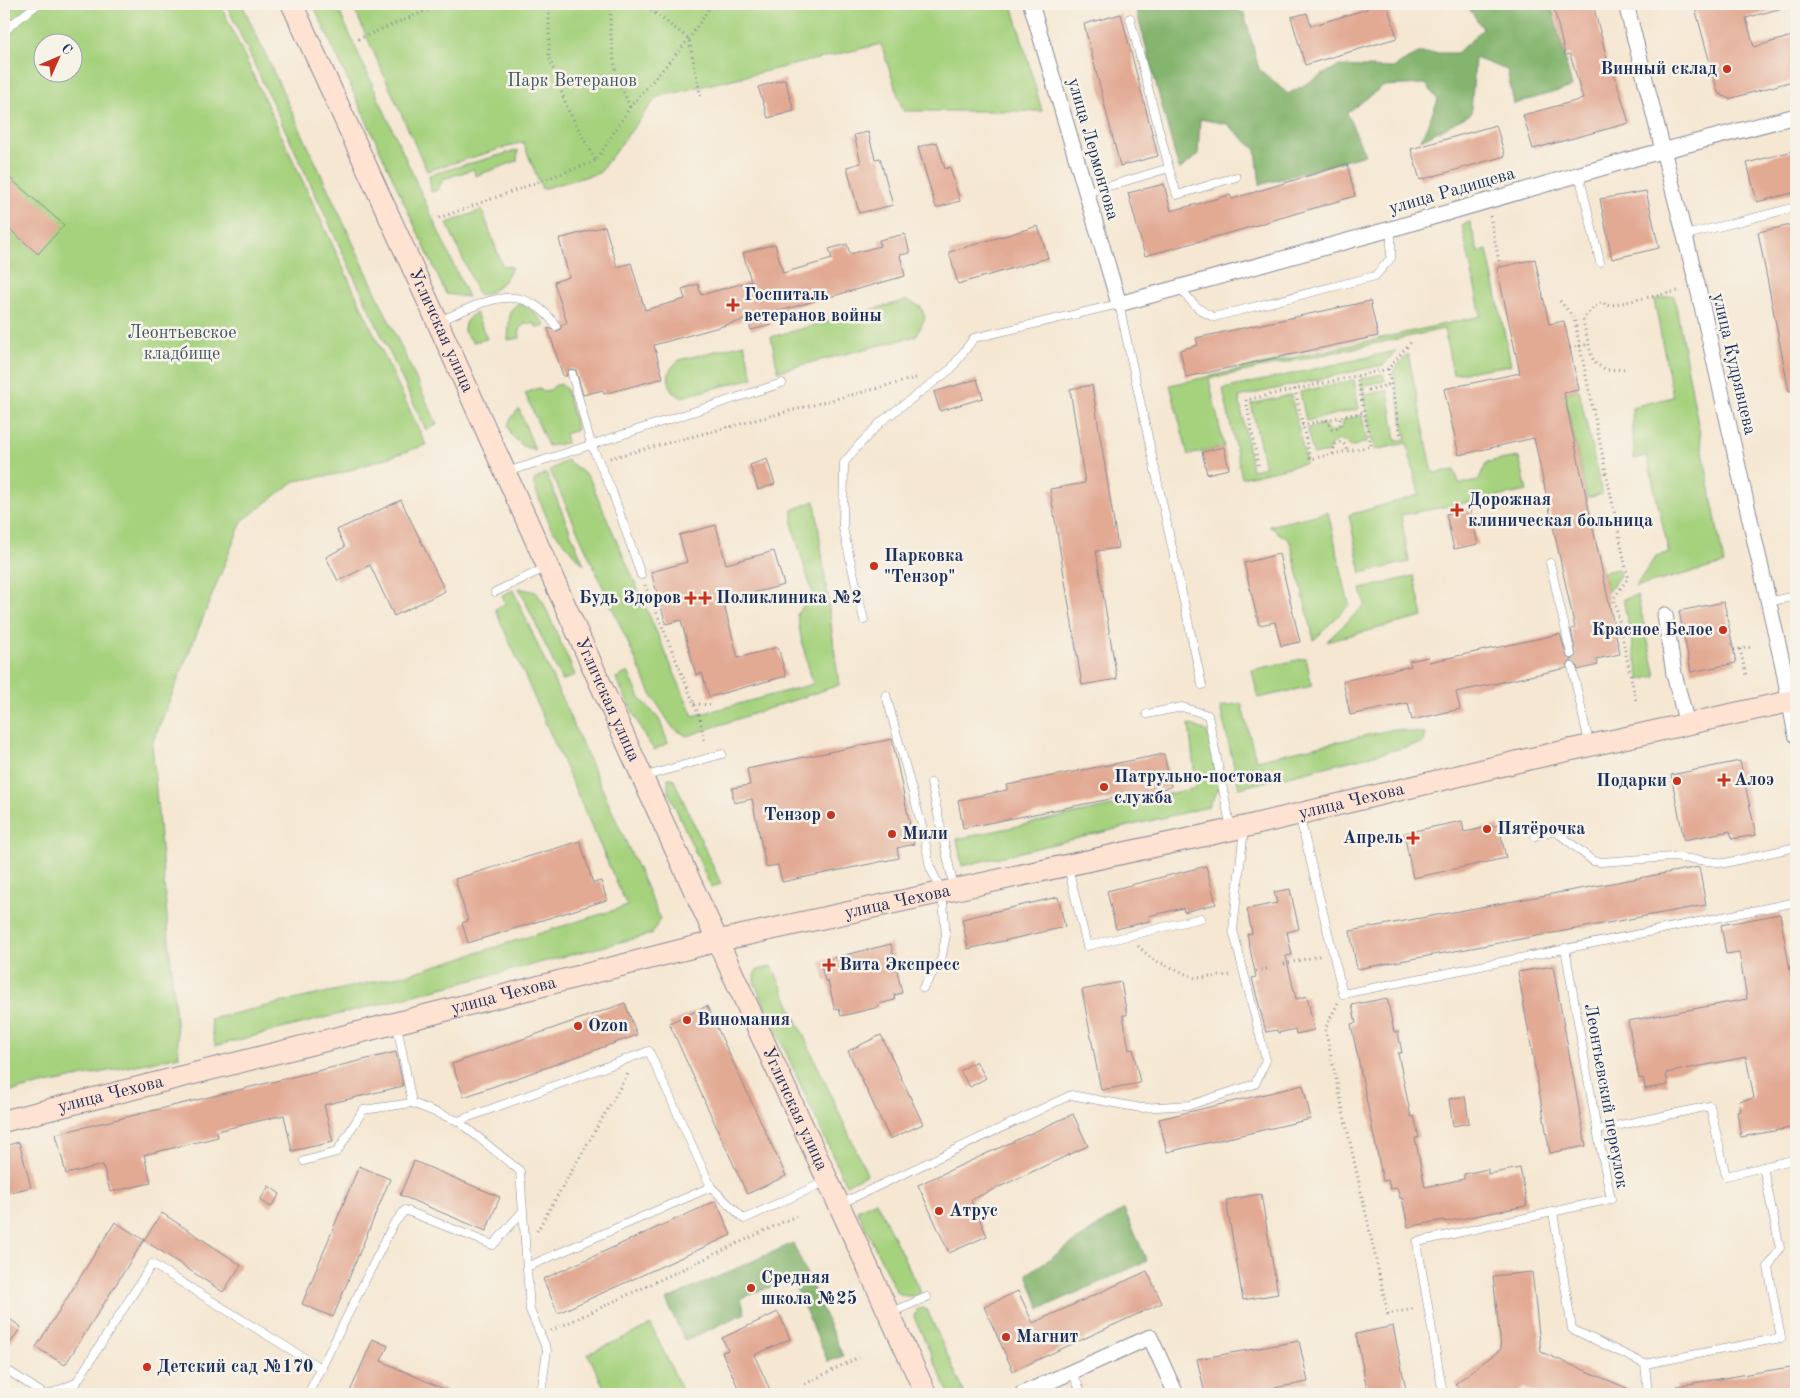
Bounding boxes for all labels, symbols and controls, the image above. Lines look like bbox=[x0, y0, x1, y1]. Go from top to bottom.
north arrow bbox=[32, 32, 82, 82]
text: С bbox=[58, 41, 75, 58]
place label: Винный склад bbox=[1600, 60, 1717, 78]
marker: Винный склад bbox=[1721, 63, 1733, 75]
park label: Парк Ветеранов bbox=[507, 72, 637, 90]
street label: улица Лермонтова bbox=[1064, 76, 1122, 222]
street label: улица Радищева bbox=[1387, 164, 1517, 218]
street label: Угличская улица bbox=[405, 266, 477, 395]
place label: Госпиталь ветеранов войны bbox=[744, 286, 882, 325]
street label: улица Кудрявцева bbox=[1709, 291, 1759, 437]
marker: Госпиталь ветеранов войны bbox=[726, 298, 740, 312]
park label: Леонтьевское кладбище bbox=[128, 324, 236, 363]
place label: Дорожная клиническая больница bbox=[1468, 491, 1653, 530]
marker: Дорожная клиническая больница bbox=[1450, 503, 1464, 517]
place label: Парковка "Тензор" bbox=[884, 547, 964, 586]
marker: Парковка "Тензор" bbox=[868, 560, 880, 572]
place label: Будь Здоров bbox=[579, 589, 681, 607]
place label: Поликлиника №2 bbox=[716, 589, 862, 607]
marker: Поликлиника №2 bbox=[698, 591, 712, 605]
marker: Будь Здоров bbox=[685, 592, 697, 604]
place label: Красное Белое bbox=[1591, 621, 1713, 639]
marker: Красное Белое bbox=[1717, 624, 1729, 636]
street label: Угличская улица bbox=[572, 635, 643, 765]
place label: Патрульно-постовая служба bbox=[1114, 768, 1282, 807]
place label: Алоэ bbox=[1734, 771, 1774, 789]
place label: Подарки bbox=[1596, 772, 1667, 790]
marker: Алоэ bbox=[1718, 774, 1730, 786]
marker: Подарки bbox=[1671, 775, 1683, 787]
street label: улица Чехова bbox=[1297, 780, 1406, 823]
marker: Патрульно-постовая служба bbox=[1098, 781, 1110, 793]
place label: Тензор bbox=[764, 806, 821, 824]
marker: Тензор bbox=[825, 809, 837, 821]
place label: Пятёрочка bbox=[1497, 820, 1585, 838]
marker: Пятёрочка bbox=[1481, 823, 1493, 835]
place label: Мили bbox=[902, 825, 948, 843]
marker: Мили bbox=[886, 828, 898, 840]
place label: Апрель bbox=[1343, 829, 1403, 847]
marker: Апрель bbox=[1407, 832, 1419, 844]
street label: улица Чехова bbox=[843, 882, 952, 922]
place label: Вита Экспресс bbox=[839, 956, 960, 974]
marker: Вита Экспресс bbox=[823, 959, 835, 971]
street label: улица Чехова bbox=[449, 973, 558, 1018]
street label: Леонтьевский переулок bbox=[1581, 1002, 1631, 1190]
place label: Виномания bbox=[697, 1011, 790, 1029]
marker: Виномания bbox=[681, 1014, 693, 1026]
place label: Ozon bbox=[588, 1017, 628, 1035]
marker: Ozon bbox=[572, 1020, 584, 1032]
street label: Угличская улица bbox=[759, 1044, 831, 1174]
street label: улица Чехова bbox=[56, 1072, 165, 1116]
place label: Атрус bbox=[949, 1202, 998, 1220]
marker: Атрус bbox=[933, 1205, 945, 1217]
place label: Средняя школа №25 bbox=[761, 1269, 857, 1308]
marker: Средняя школа №25 bbox=[745, 1282, 757, 1294]
place label: Магнит bbox=[1016, 1328, 1079, 1346]
marker: Магнит bbox=[1000, 1331, 1012, 1343]
place label: Детский сад №170 bbox=[157, 1358, 314, 1376]
marker: Детский сад №170 bbox=[141, 1361, 153, 1373]

